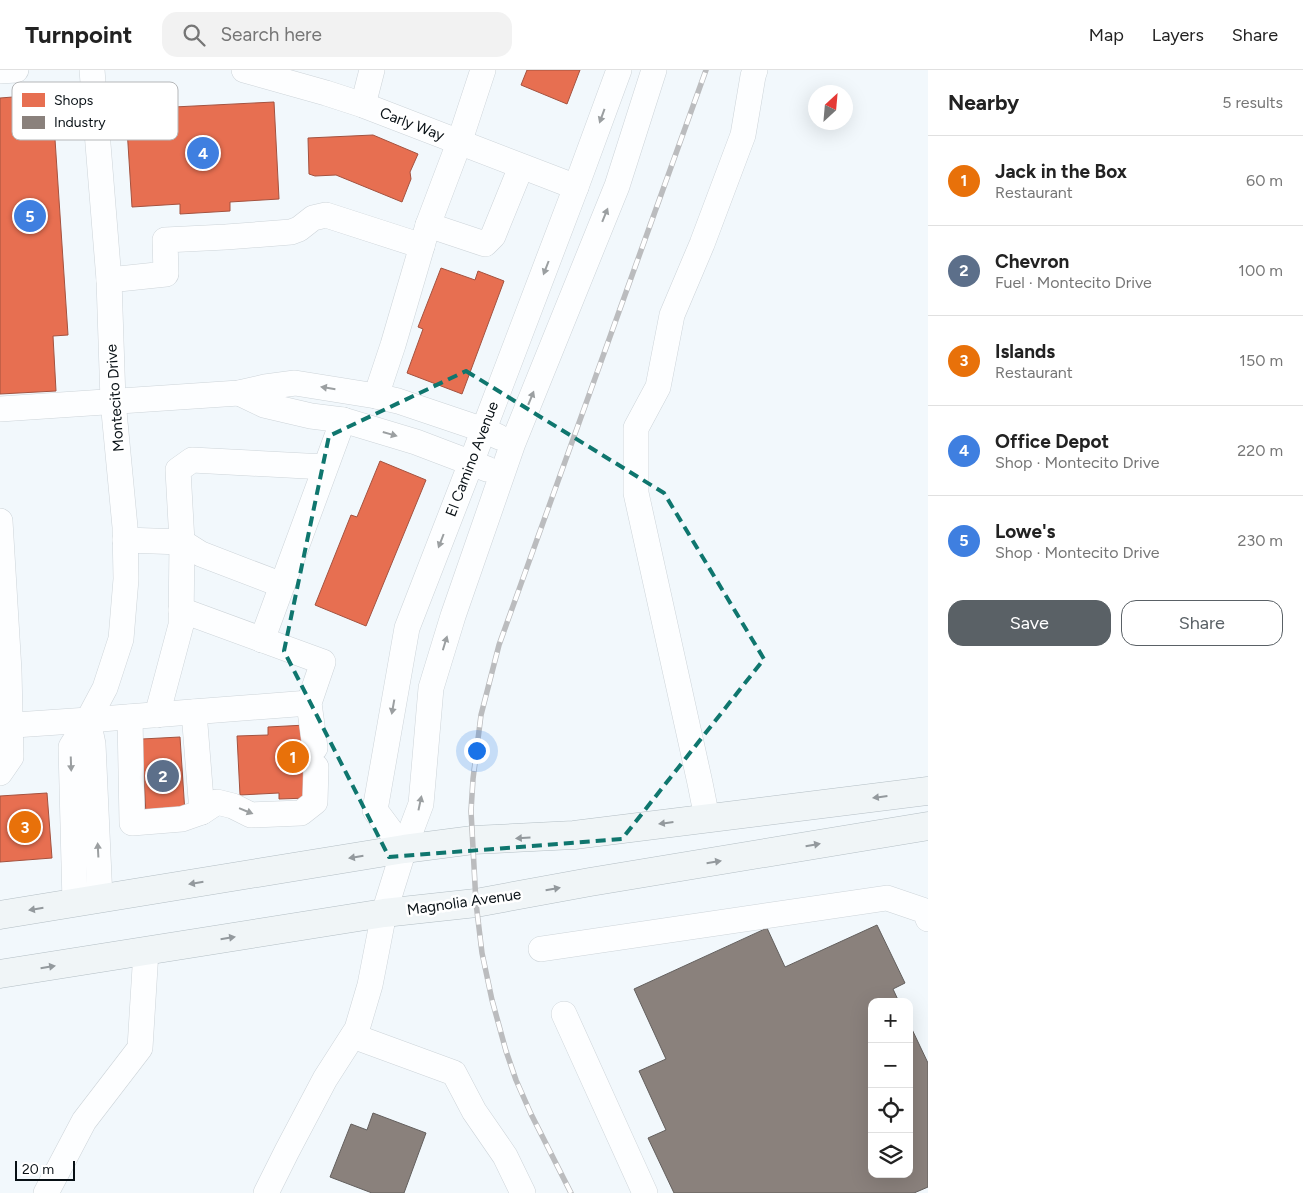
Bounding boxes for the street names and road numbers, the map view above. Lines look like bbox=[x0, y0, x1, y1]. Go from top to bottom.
street label: Carly Way bbox=[377, 103, 447, 145]
street label: Montecito Drive bbox=[102, 344, 128, 452]
street label: El Camino Avenue bbox=[442, 399, 502, 519]
street label: Magnolia Avenue bbox=[406, 885, 522, 919]

